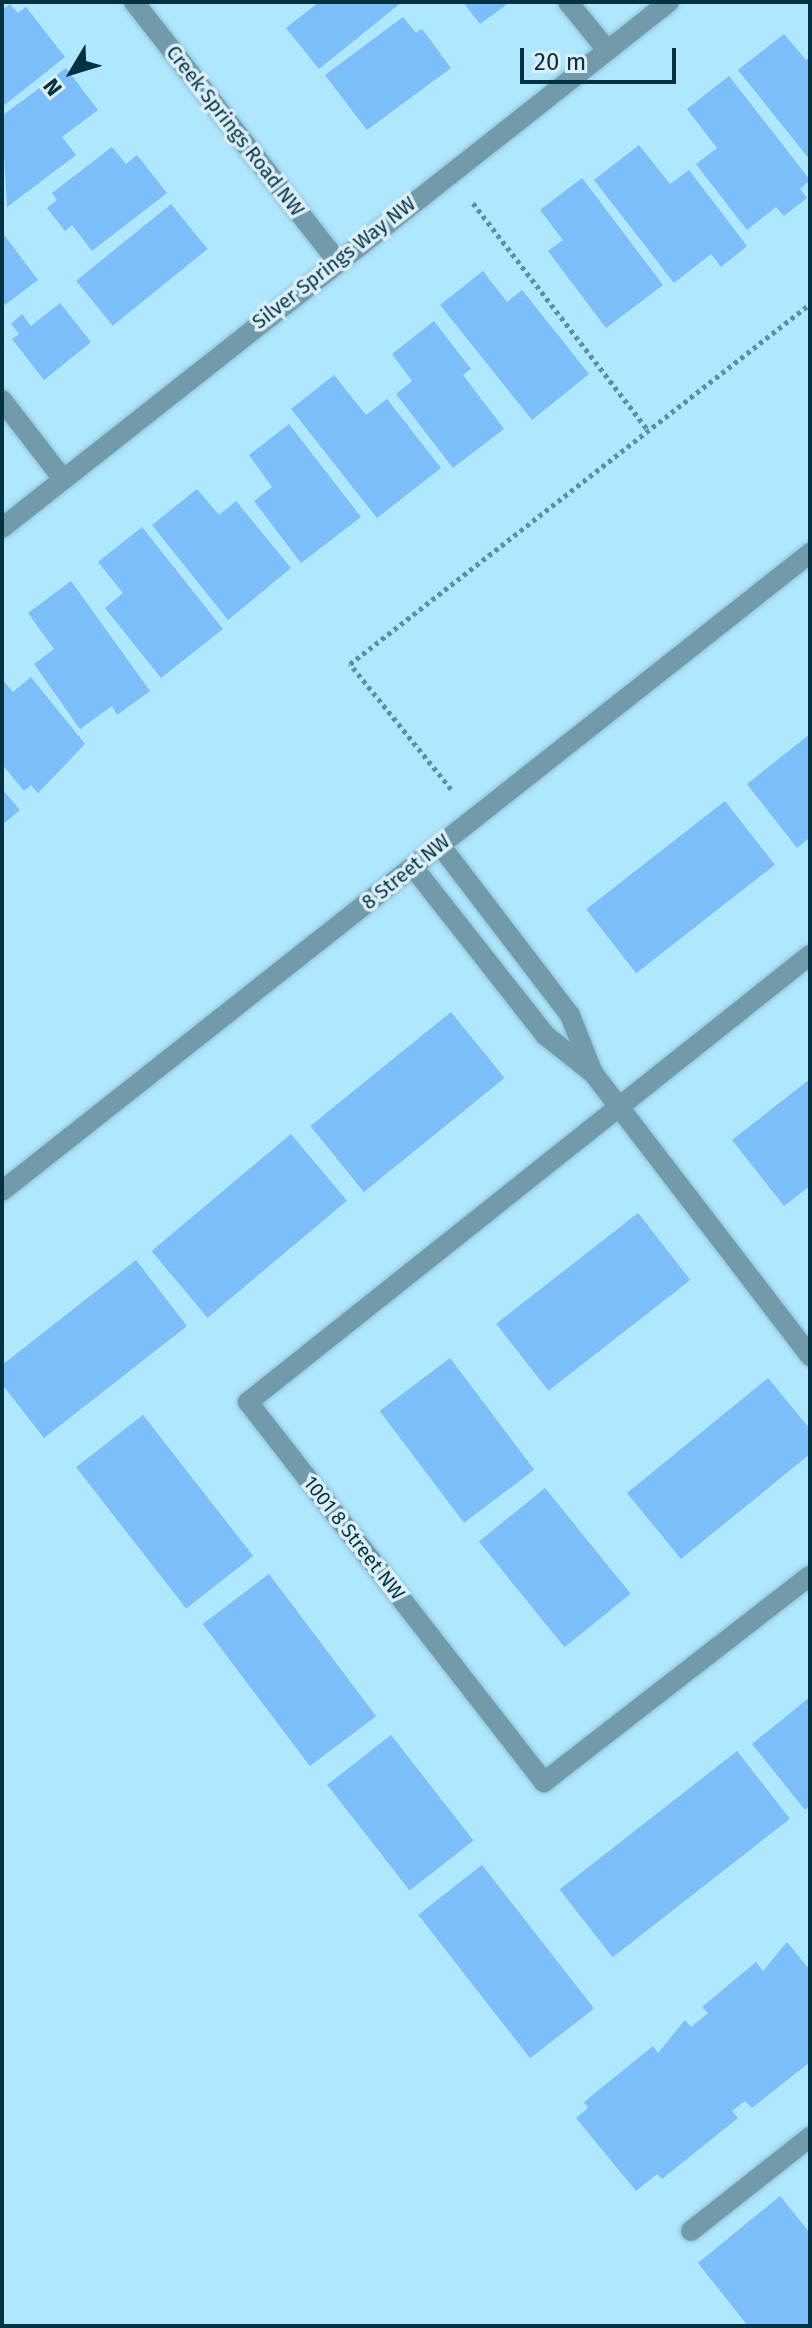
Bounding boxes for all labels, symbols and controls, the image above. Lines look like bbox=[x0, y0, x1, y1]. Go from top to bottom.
north arrow bbox=[32, 32, 112, 112]
scale bar bbox=[524, 32, 680, 82]
street label: Creek Springs Road NW bbox=[161, 41, 309, 221]
text: 20 m bbox=[534, 48, 586, 76]
text: N bbox=[38, 73, 68, 101]
street label: Silver Springs Way NW bbox=[248, 192, 420, 334]
street label: 8 Street NW bbox=[357, 829, 455, 915]
street label: 1001 8 Street NW bbox=[298, 1471, 410, 1605]

